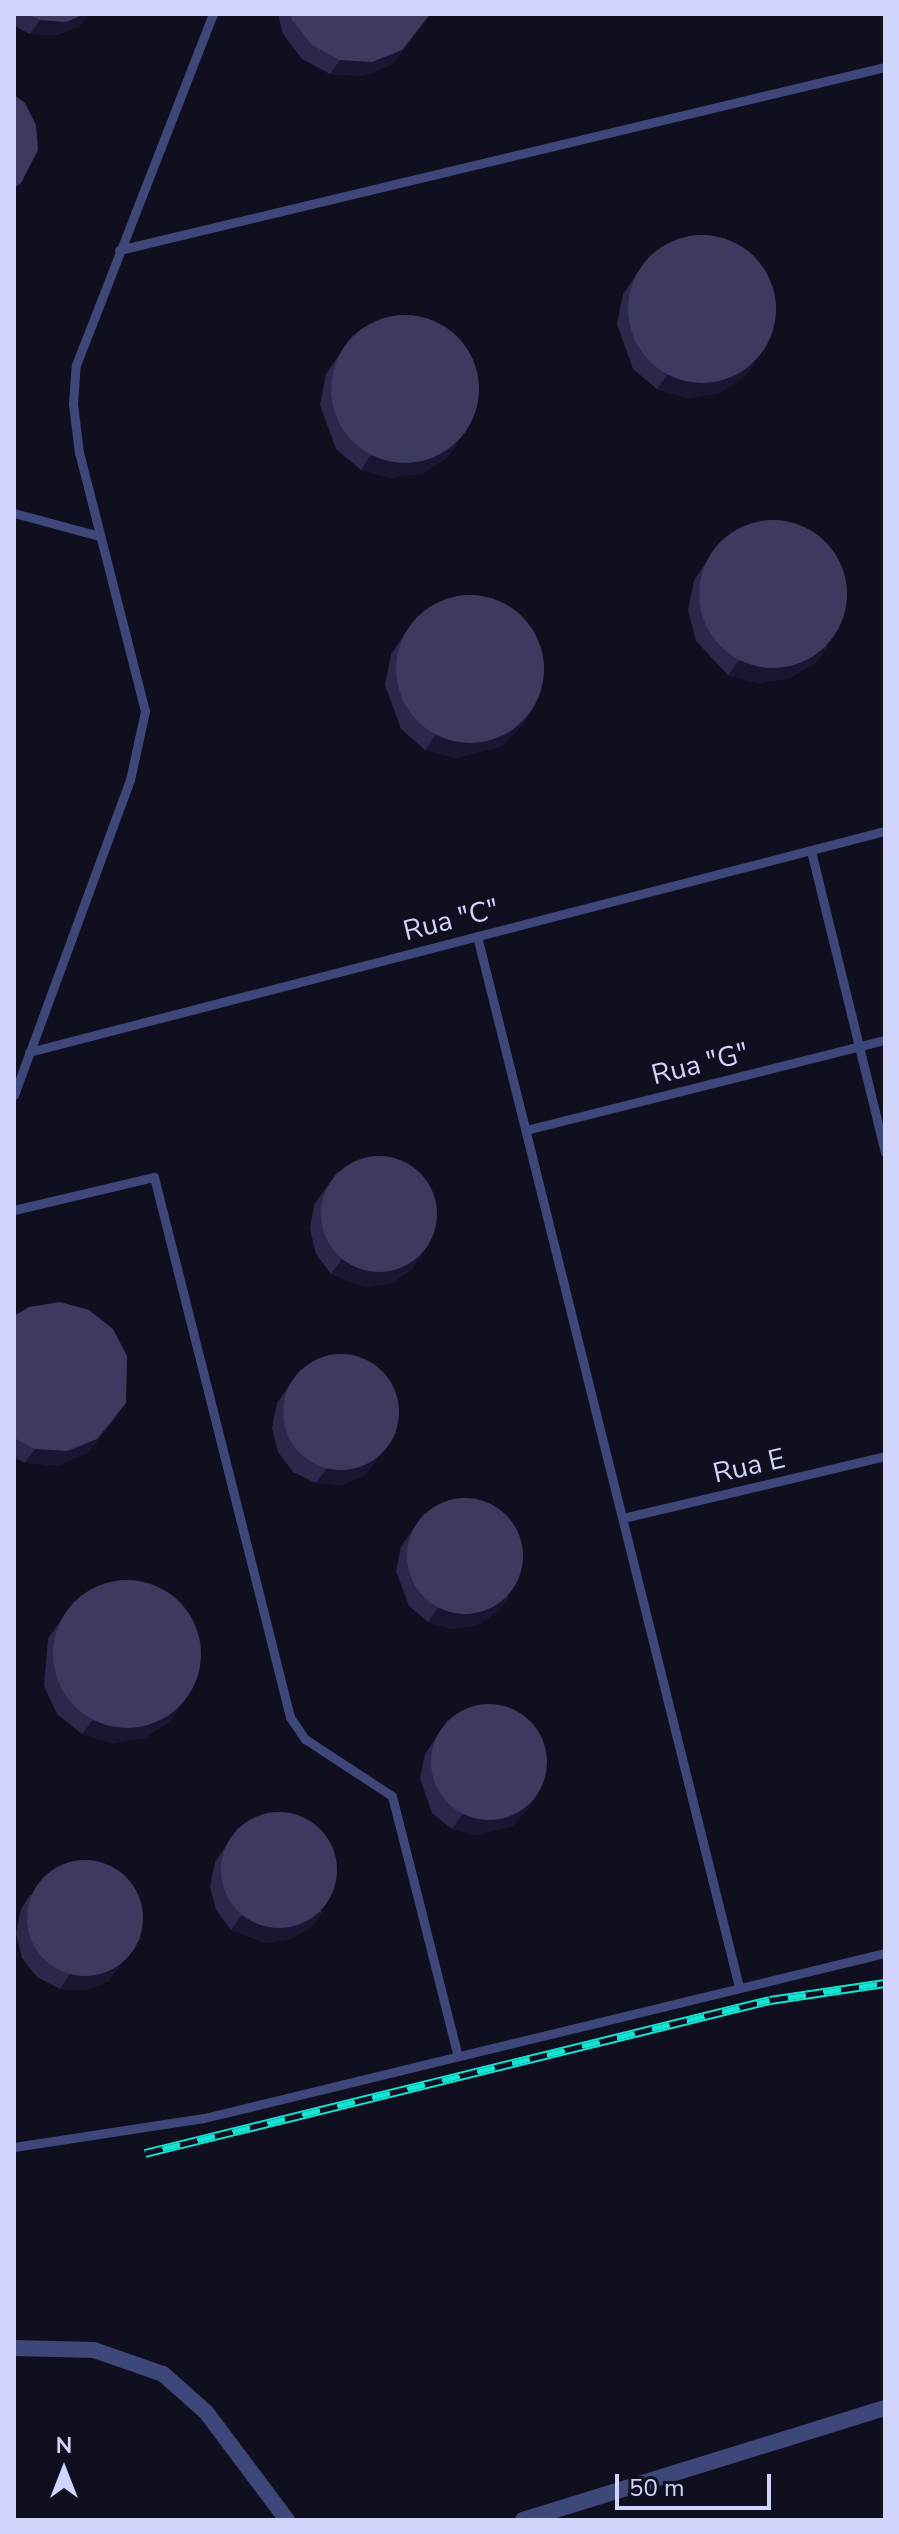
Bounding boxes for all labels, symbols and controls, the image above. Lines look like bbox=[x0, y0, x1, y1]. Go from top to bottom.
street label: Rua "C" bbox=[400, 892, 502, 948]
street label: Rua "G" bbox=[648, 1036, 752, 1092]
street label: Rua E bbox=[710, 1441, 788, 1491]
north arrow bbox=[24, 2430, 104, 2510]
text: N bbox=[56, 2431, 72, 2461]
scale bar bbox=[619, 2458, 775, 2508]
text: 50 m bbox=[629, 2472, 685, 2504]

